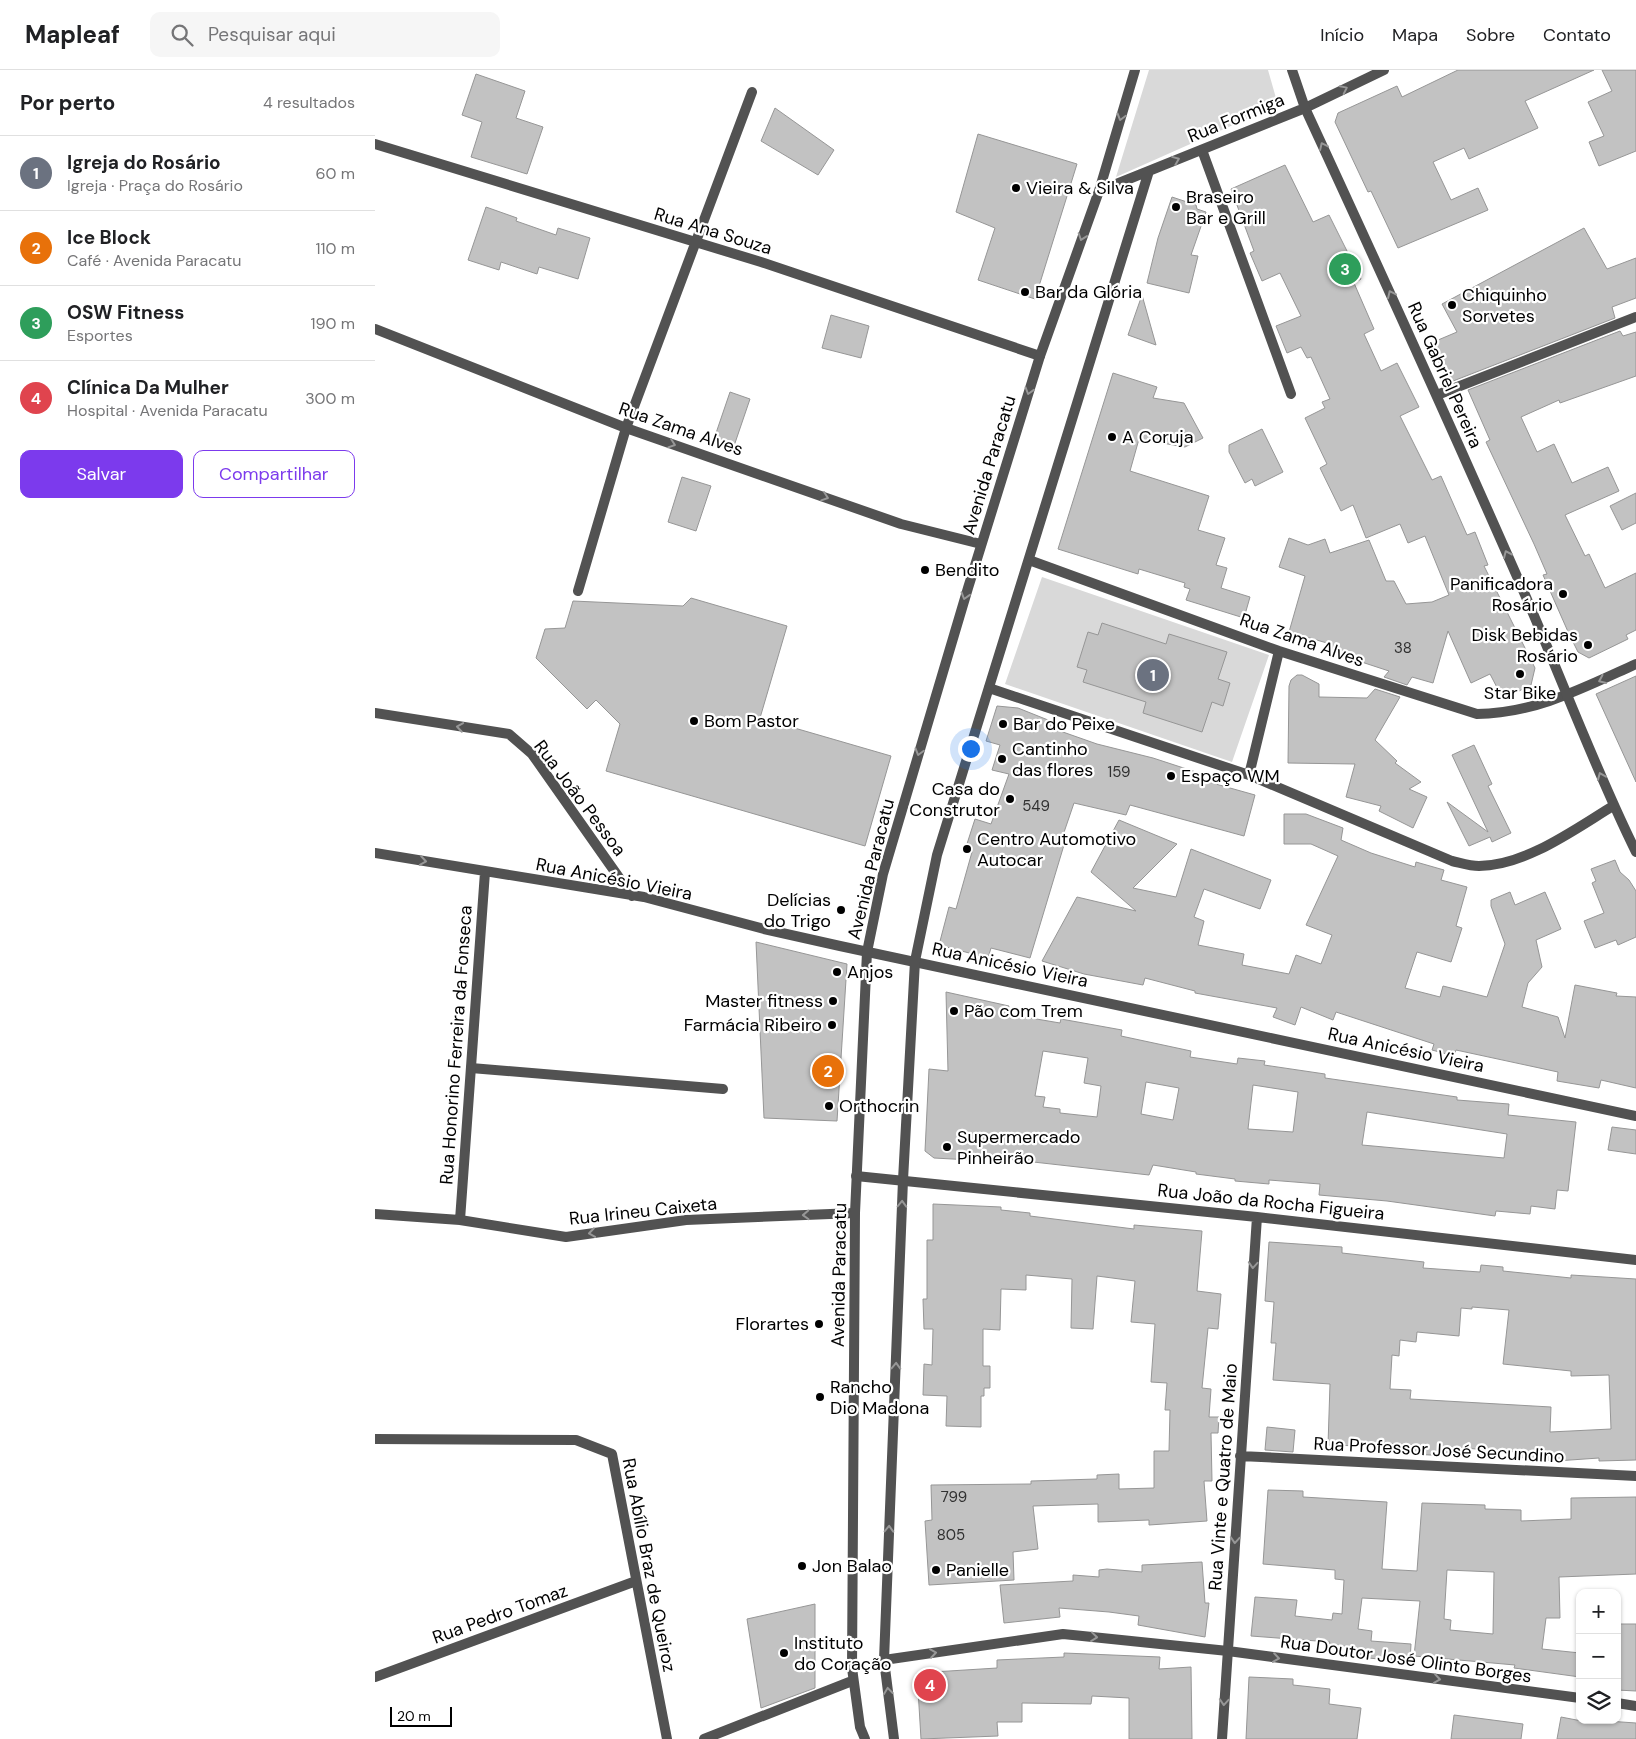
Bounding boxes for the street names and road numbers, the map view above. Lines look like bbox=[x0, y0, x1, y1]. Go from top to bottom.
street label: Rua Formiga bbox=[1184, 88, 1288, 148]
street label: Rua Ana Souza bbox=[651, 202, 775, 260]
street label: Rua Gabriel Pereira bbox=[1402, 298, 1488, 452]
street label: Avenida Paracatu bbox=[956, 392, 1022, 538]
street label: Rua Zama Alves bbox=[616, 396, 746, 462]
street label: Rua Zama Alves bbox=[1237, 607, 1367, 673]
street label: Rua João Pessoa bbox=[529, 735, 631, 861]
street label: Avenida Paracatu bbox=[842, 796, 900, 942]
street label: Rua Anicésio Vieira bbox=[534, 852, 694, 906]
street label: Rua Honorino Ferreira da Fonseca bbox=[434, 904, 478, 1186]
street label: Rua Anicésio Vieira bbox=[930, 937, 1090, 993]
street label: Rua Anicésio Vieira bbox=[1326, 1022, 1486, 1078]
street label: Rua João da Rocha Figueira bbox=[1156, 1178, 1386, 1226]
street label: Rua Irineu Caixeta bbox=[568, 1191, 718, 1231]
street label: Avenida Paracatu bbox=[826, 1203, 852, 1347]
street label: Rua Vinte e Quatro de Maio bbox=[1203, 1362, 1243, 1592]
street label: Rua Professor José Secundino bbox=[1313, 1431, 1565, 1469]
street label: Rua Abílio Braz de Queiroz bbox=[616, 1456, 682, 1674]
street label: Rua Pedro Tomaz bbox=[429, 1578, 571, 1650]
street label: Rua Doutor José Olinto Borges bbox=[1279, 1629, 1533, 1689]

